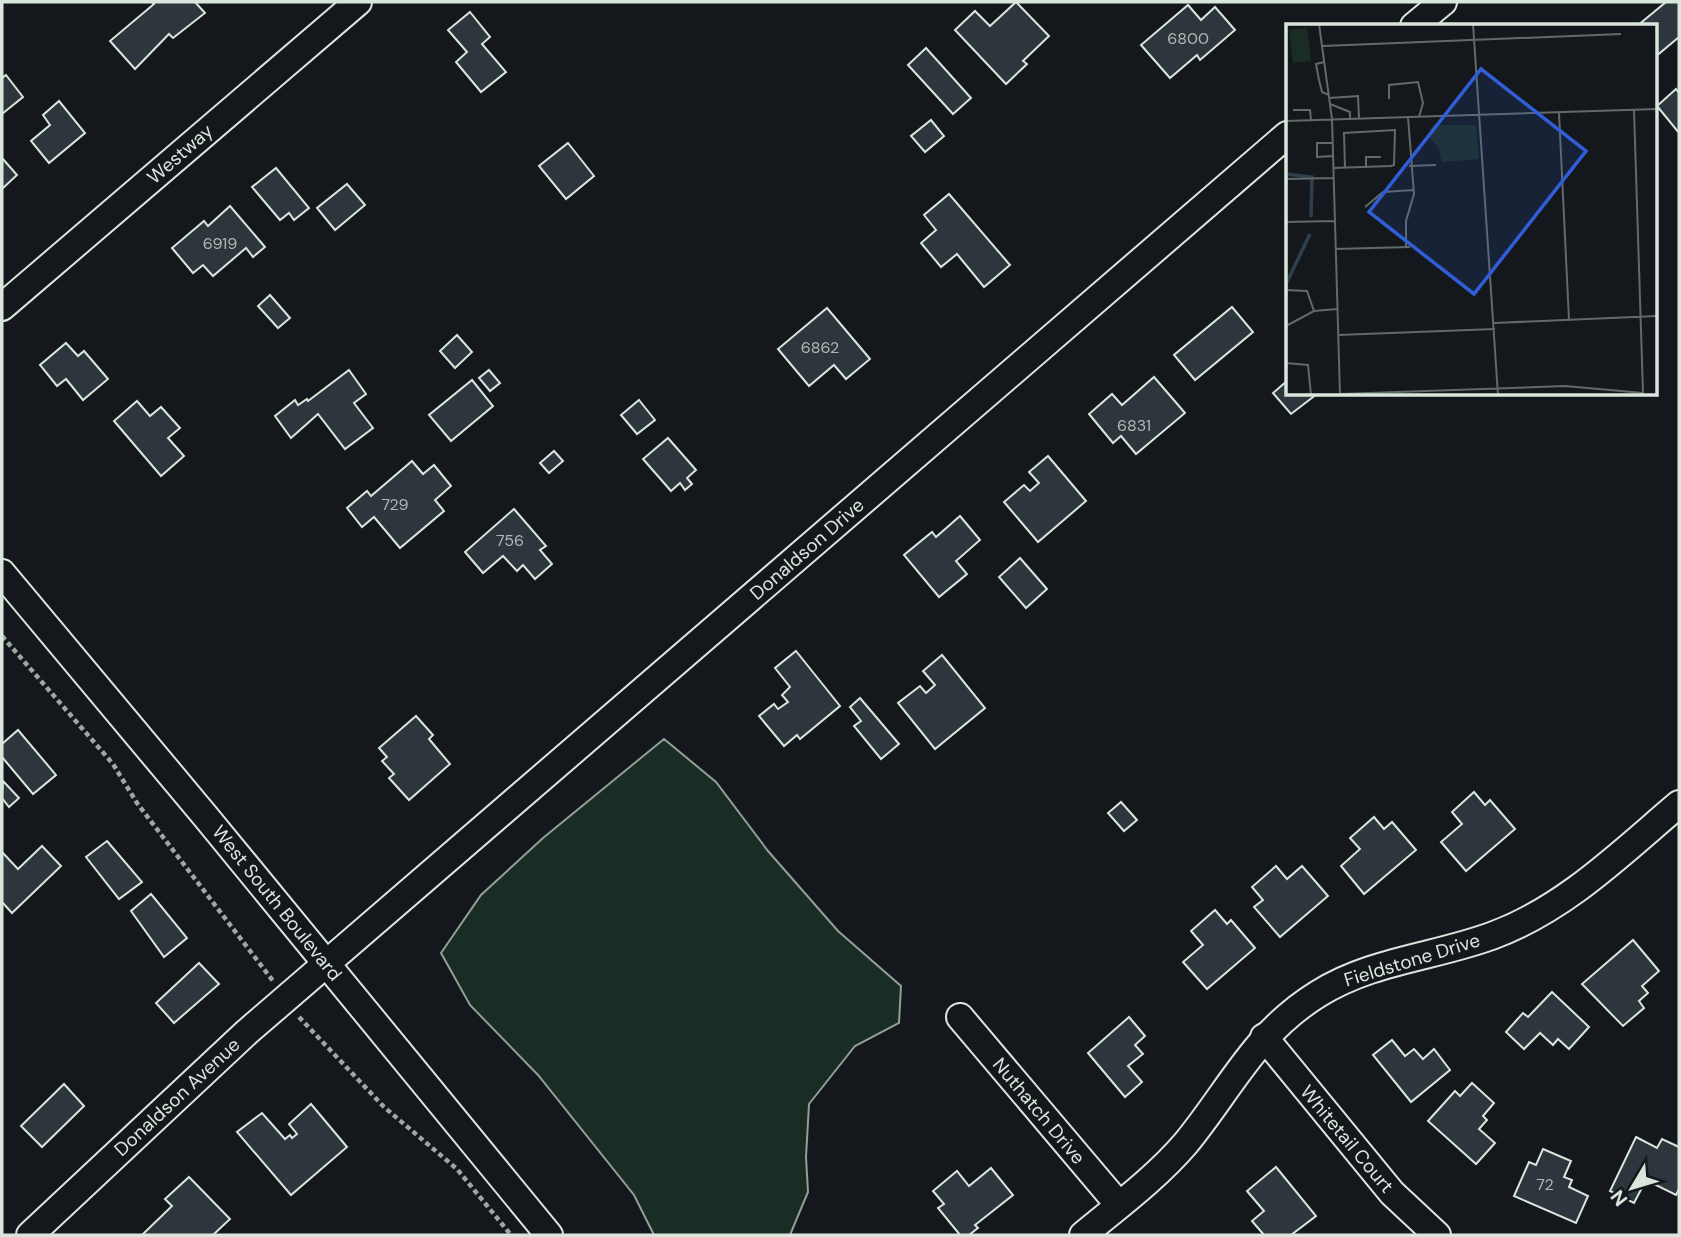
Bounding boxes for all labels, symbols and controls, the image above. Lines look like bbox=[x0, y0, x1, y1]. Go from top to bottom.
inset map bbox=[1286, 24, 1656, 396]
house number: 6800 bbox=[1167, 28, 1209, 49]
street label: Westway bbox=[142, 118, 219, 190]
house number: 6919 bbox=[203, 233, 237, 254]
house number: 6862 bbox=[801, 337, 839, 358]
house number: 6831 bbox=[1117, 415, 1151, 436]
street label: Donaldson Drive bbox=[745, 492, 869, 606]
house number: 729 bbox=[381, 494, 409, 515]
house number: 756 bbox=[496, 530, 524, 551]
street label: West South Boulevard bbox=[207, 820, 347, 986]
street label: Fieldstone Drive bbox=[1341, 927, 1483, 993]
street label: Donaldson Avenue bbox=[109, 1032, 245, 1162]
street label: Nuthatch Drive bbox=[987, 1053, 1091, 1169]
street label: Whitetail Court bbox=[1295, 1080, 1399, 1198]
north arrow bbox=[1597, 1153, 1667, 1223]
house number: 72 bbox=[1536, 1174, 1554, 1195]
text: N bbox=[1605, 1185, 1633, 1211]

